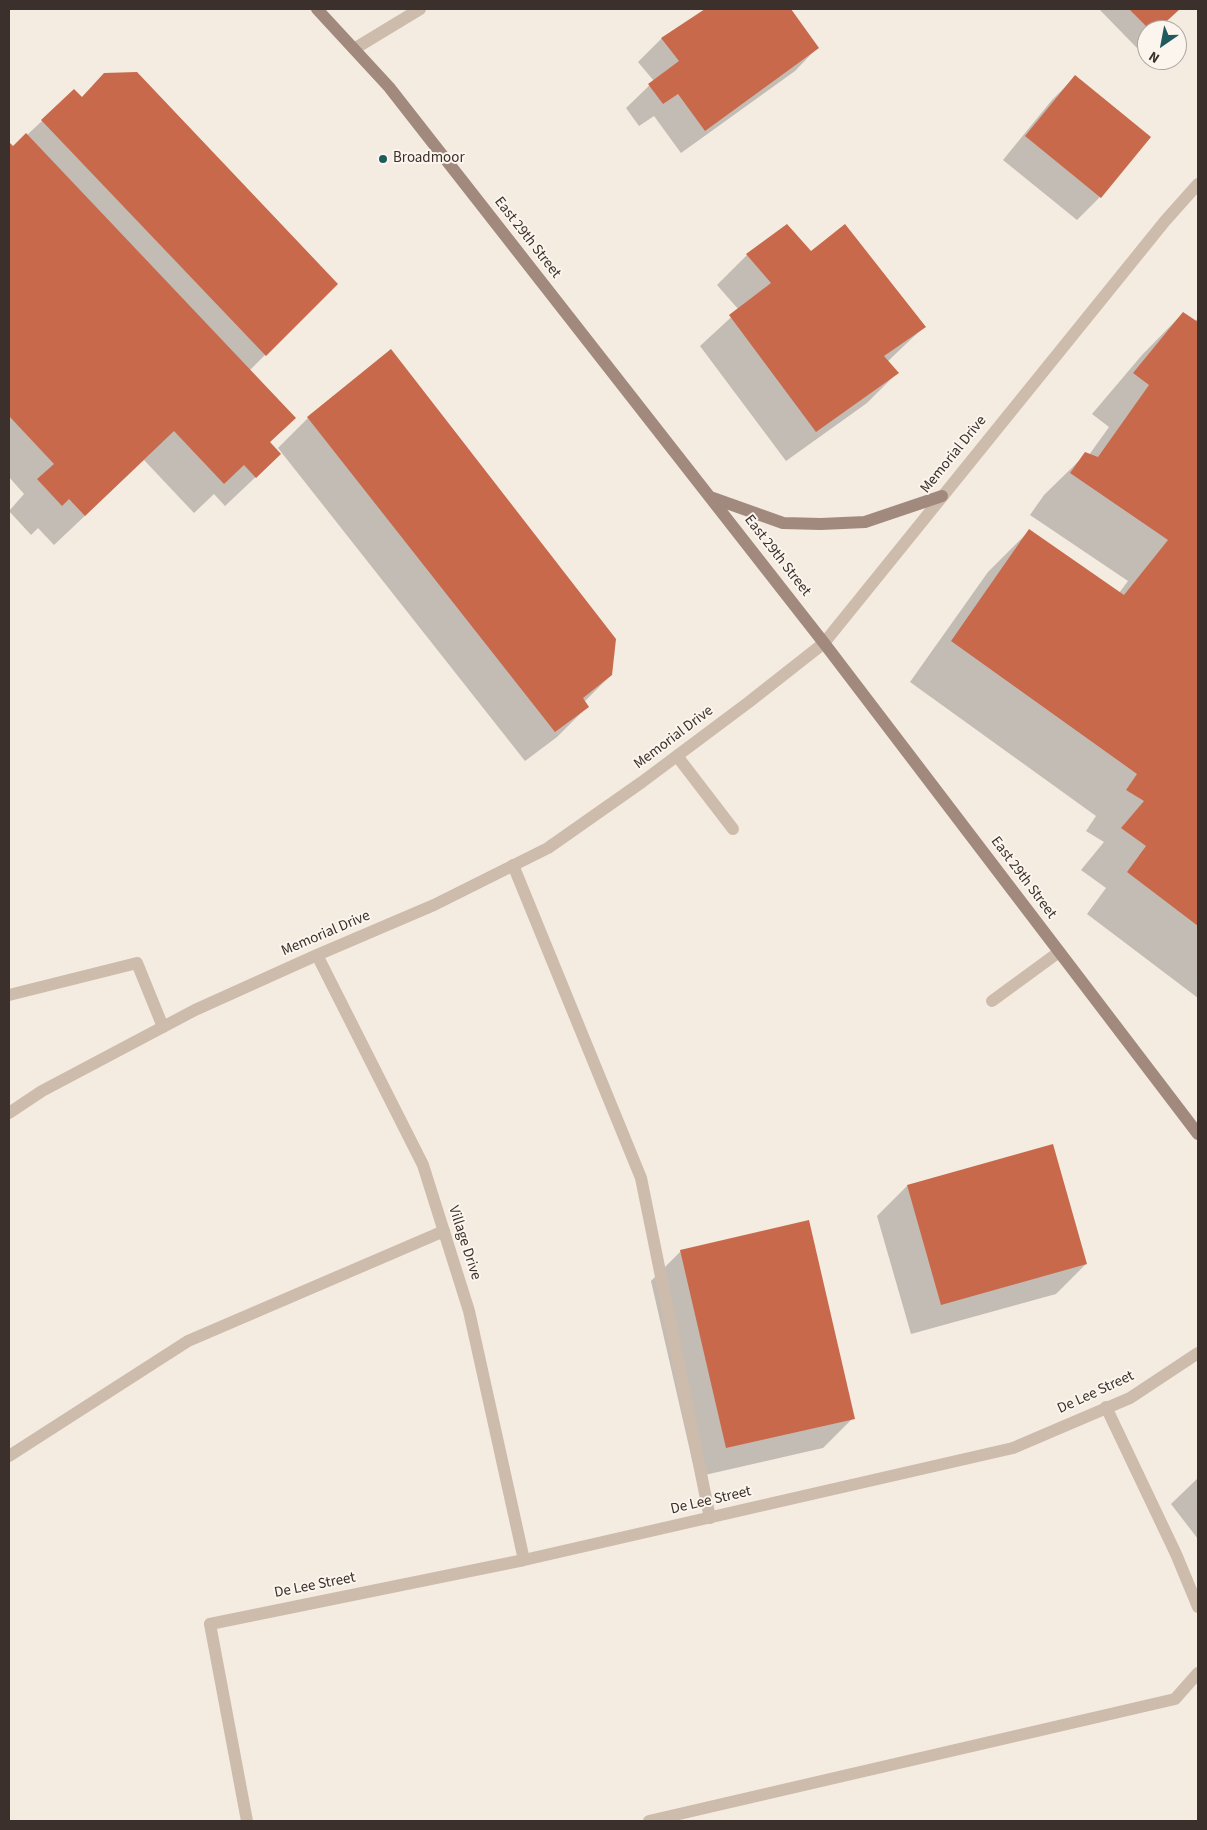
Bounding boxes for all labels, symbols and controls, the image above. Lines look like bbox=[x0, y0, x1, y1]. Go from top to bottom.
north arrow bbox=[1137, 20, 1187, 70]
text: N bbox=[1145, 46, 1164, 68]
place label: Broadmoor bbox=[393, 150, 465, 168]
marker: Broadmoor bbox=[377, 153, 389, 165]
street label: East 29th Street bbox=[490, 194, 564, 282]
street label: Memorial Drive bbox=[917, 413, 991, 497]
street label: East 29th Street bbox=[740, 512, 814, 600]
street label: Memorial Drive bbox=[631, 702, 717, 774]
street label: East 29th Street bbox=[986, 833, 1060, 923]
street label: Memorial Drive bbox=[279, 907, 373, 961]
street label: Village Drive bbox=[444, 1204, 484, 1282]
street label: De Lee Street bbox=[1055, 1367, 1137, 1419]
street label: De Lee Street bbox=[669, 1483, 753, 1519]
street label: De Lee Street bbox=[273, 1569, 357, 1603]

